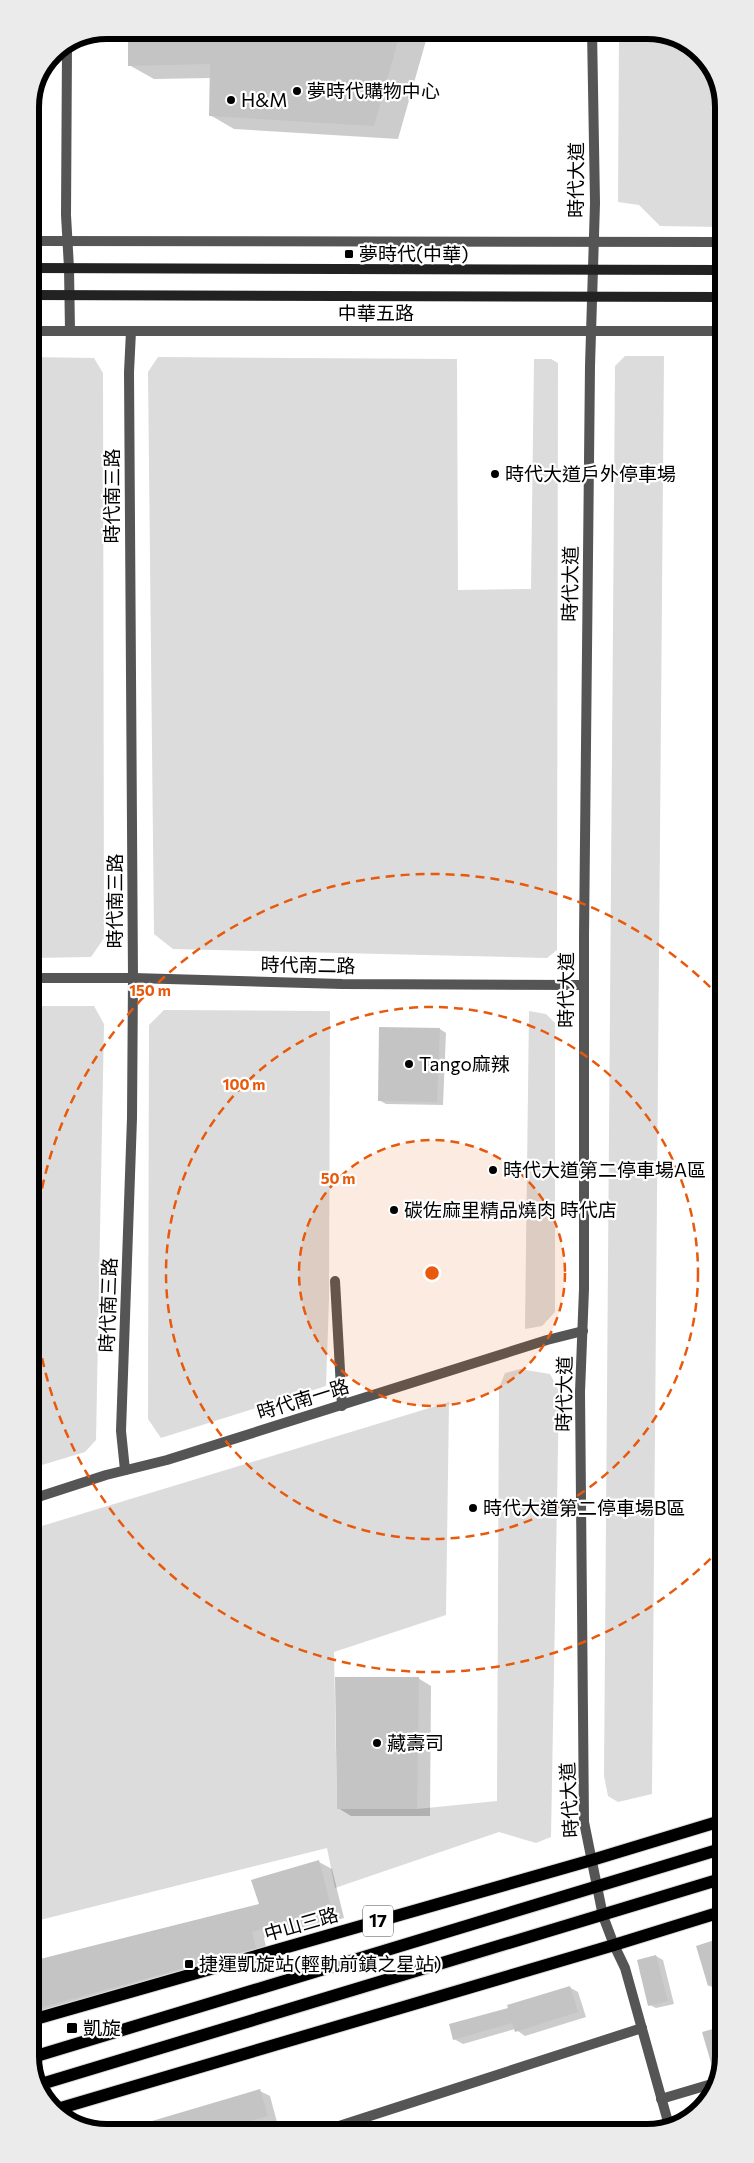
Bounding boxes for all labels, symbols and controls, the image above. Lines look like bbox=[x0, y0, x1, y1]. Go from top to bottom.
place label: 夢時代購物中心 bbox=[307, 79, 440, 102]
marker: 夢時代購物中心 bbox=[291, 85, 303, 97]
place label: H&M bbox=[241, 88, 287, 111]
marker: H&M bbox=[225, 94, 237, 106]
street label: 時代大道 bbox=[564, 142, 587, 218]
place label: 夢時代(中華) bbox=[359, 242, 469, 265]
marker: 夢時代(中華) bbox=[343, 248, 355, 260]
street label: 中華五路 bbox=[338, 301, 414, 324]
street label: 時代南三路 bbox=[100, 448, 123, 544]
place label: 時代大道戶外停車場 bbox=[505, 462, 676, 485]
marker: 時代大道戶外停車場 bbox=[489, 468, 501, 480]
street label: 時代大道 bbox=[557, 546, 582, 622]
street label: 時代南三路 bbox=[103, 853, 126, 949]
street label: 時代南二路 bbox=[260, 952, 356, 977]
street label: 時代大道 bbox=[554, 952, 577, 1028]
text: 150 m bbox=[129, 981, 171, 999]
place label: Tango麻辣 bbox=[419, 1052, 510, 1075]
marker: Tango麻辣 bbox=[403, 1058, 415, 1070]
text: 100 m bbox=[223, 1075, 265, 1093]
place label: 時代大道第二停車場A區 bbox=[503, 1158, 706, 1181]
marker: 時代大道第二停車場A區 bbox=[487, 1164, 499, 1176]
text: 50 m bbox=[321, 1169, 355, 1187]
place label: 碳佐麻里精品燒肉 時代店 bbox=[404, 1198, 617, 1221]
marker: 碳佐麻里精品燒肉 時代店 bbox=[388, 1204, 400, 1216]
street label: 時代南三路 bbox=[94, 1257, 121, 1353]
centre of rings bbox=[423, 1264, 441, 1282]
street label: 時代大道 bbox=[551, 1356, 576, 1432]
street label: 時代南一路 bbox=[254, 1374, 352, 1423]
place label: 時代大道第二停車場B區 bbox=[483, 1496, 685, 1519]
marker: 時代大道第二停車場B區 bbox=[467, 1502, 479, 1514]
place label: 藏壽司 bbox=[387, 1731, 444, 1754]
marker: 藏壽司 bbox=[371, 1737, 383, 1749]
street label: 時代大道 bbox=[555, 1761, 582, 1839]
street label: 中山三路 bbox=[261, 1902, 341, 1945]
road number: 17 bbox=[363, 1905, 393, 1936]
place label: 捷運凱旋站(輕軌前鎮之星站) bbox=[199, 1952, 442, 1975]
marker: 捷運凱旋站(輕軌前鎮之星站) bbox=[183, 1958, 195, 1970]
place label: 凱旋 bbox=[83, 2016, 121, 2039]
marker: 凱旋 bbox=[65, 2021, 79, 2035]

